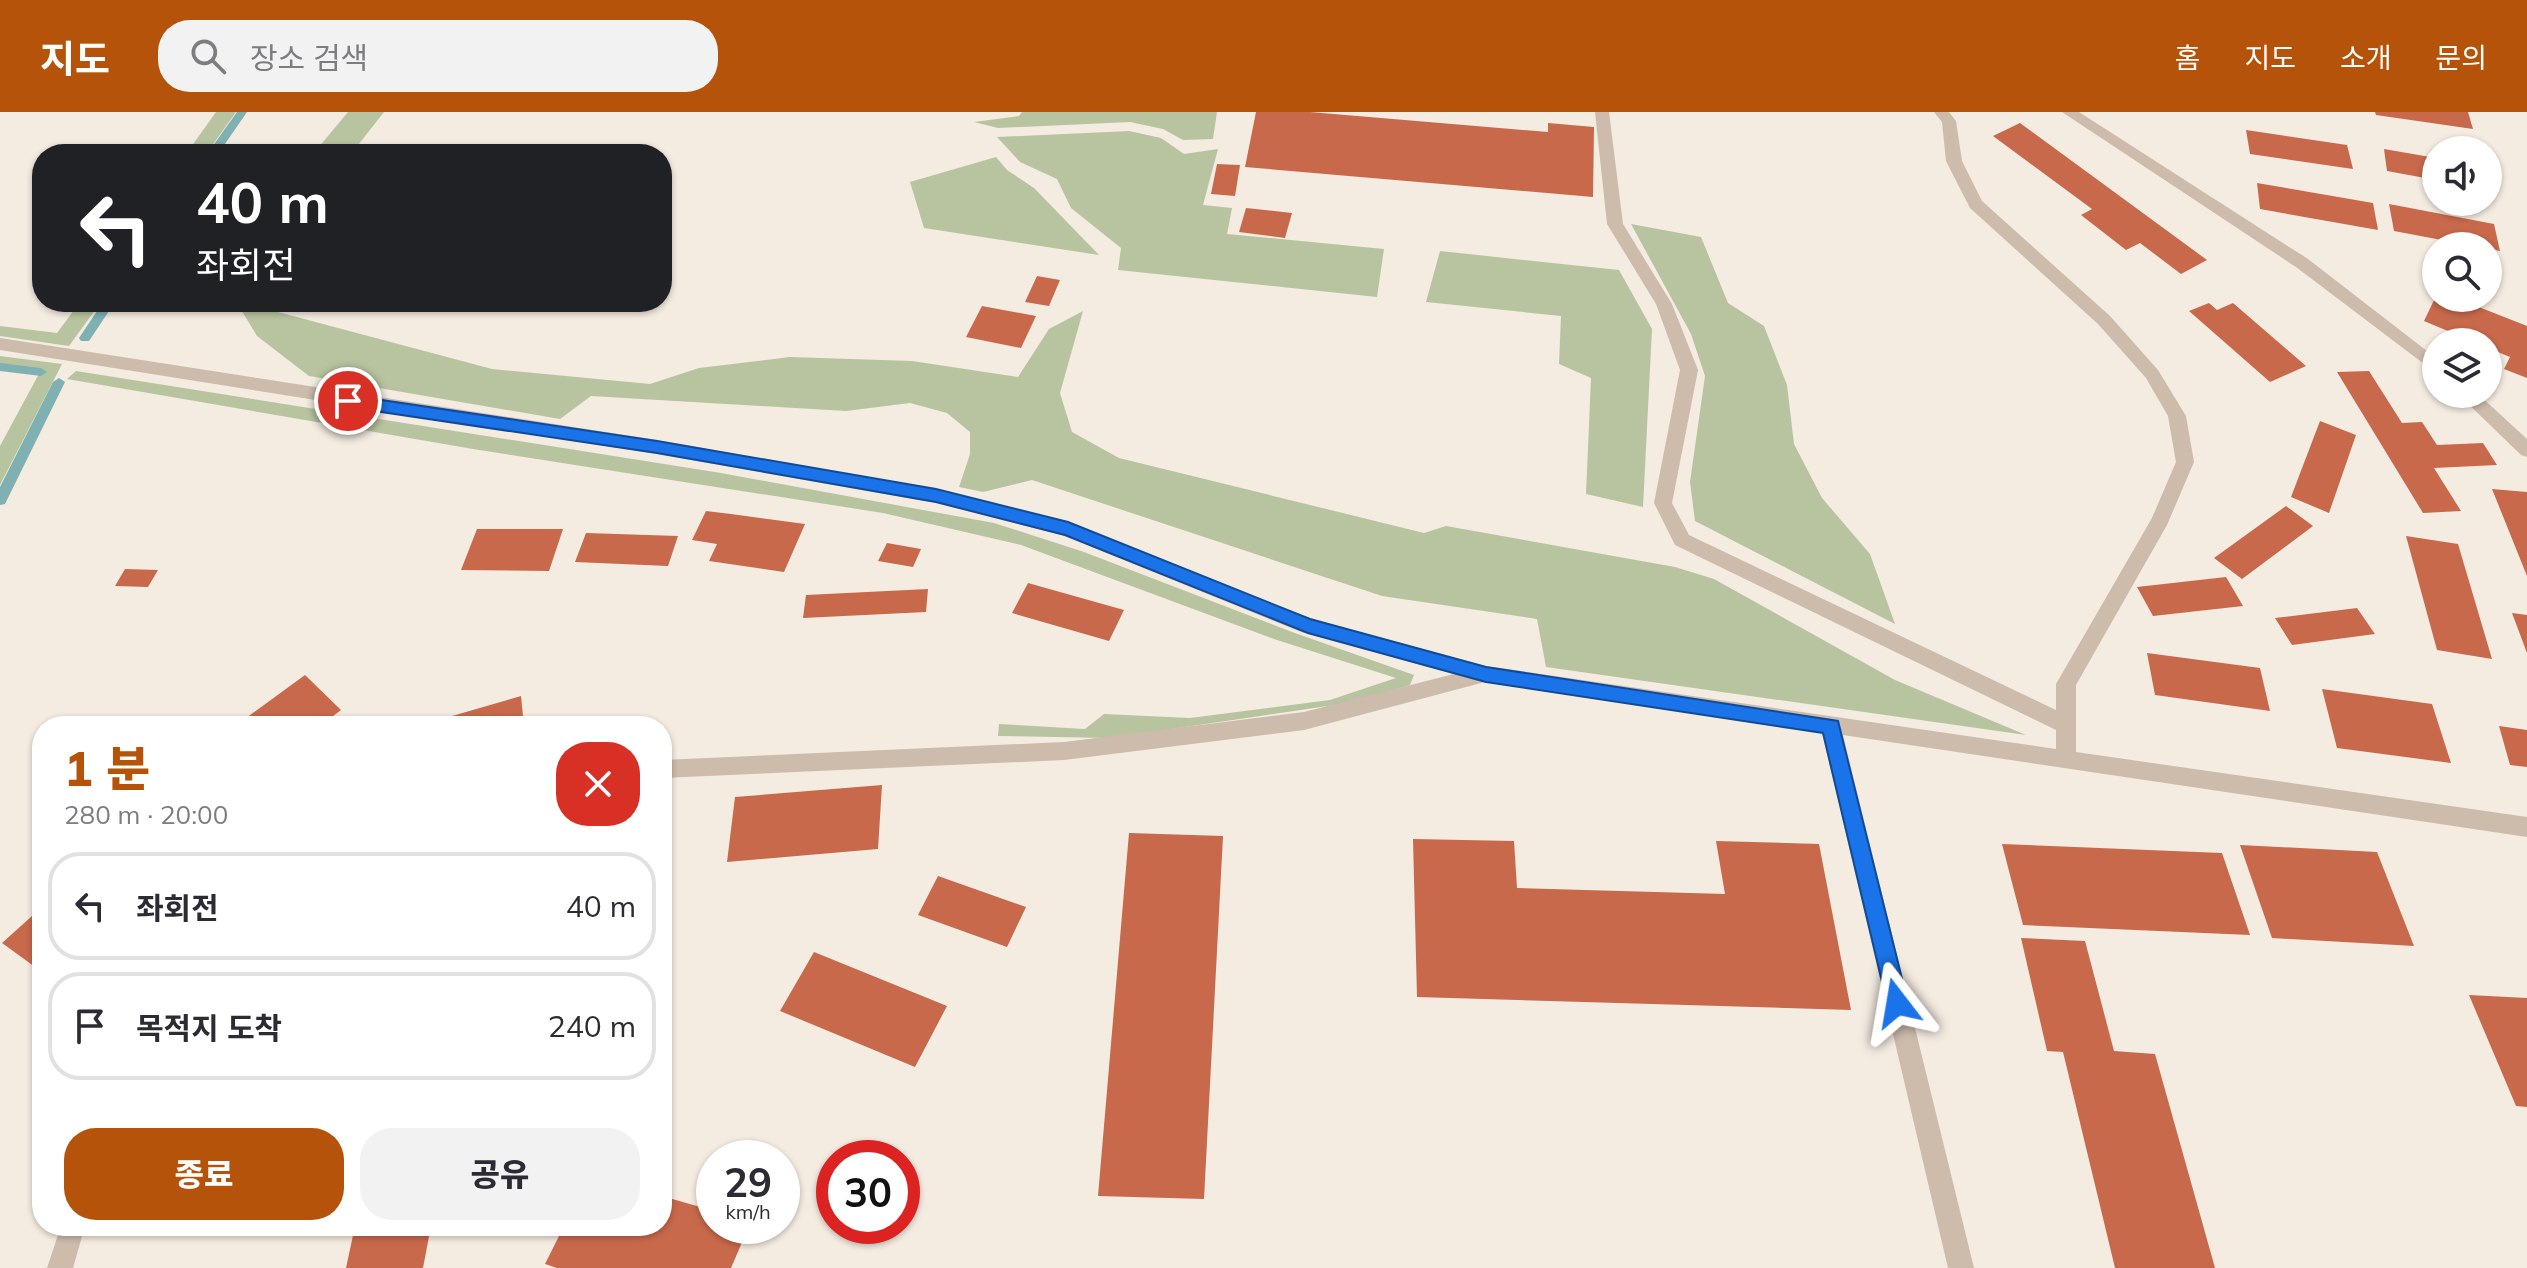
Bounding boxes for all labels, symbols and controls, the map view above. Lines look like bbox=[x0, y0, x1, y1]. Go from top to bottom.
search box bbox=[158, 20, 718, 92]
icon: search bbox=[186, 34, 230, 78]
text: 지도 bbox=[40, 35, 110, 83]
text: 장소 검색 bbox=[250, 39, 368, 77]
text: 홈 bbox=[2175, 40, 2200, 75]
text: 지도 bbox=[2244, 40, 2296, 75]
text: 소개 bbox=[2340, 40, 2391, 75]
text: 문의 bbox=[2435, 40, 2487, 75]
map controls bbox=[2422, 136, 2502, 408]
button: sound bbox=[2422, 136, 2502, 216]
text: 40 m bbox=[196, 167, 329, 237]
icon: left bbox=[64, 176, 168, 280]
button: search bbox=[2422, 232, 2502, 312]
text: 좌회전 bbox=[196, 242, 295, 287]
button: layers bbox=[2422, 328, 2502, 408]
pin bbox=[314, 367, 382, 435]
icon: arrive bbox=[326, 379, 370, 423]
text: 1 분 bbox=[64, 738, 151, 798]
button: close bbox=[556, 742, 640, 826]
text: 280 m · 20:00 bbox=[64, 798, 228, 831]
icon: left bbox=[68, 884, 112, 928]
text: 40 m bbox=[566, 887, 636, 925]
text: 좌회전 bbox=[136, 889, 219, 927]
position arrow bbox=[1855, 961, 1939, 1045]
icon: arrive bbox=[68, 1004, 112, 1048]
text: 240 m bbox=[548, 1007, 636, 1045]
text: 목적지 도착 bbox=[136, 1009, 282, 1047]
button: 종료 bbox=[64, 1128, 344, 1220]
button: 공유 bbox=[360, 1128, 640, 1220]
speed limit sign: 30 bbox=[816, 1140, 920, 1244]
text: 29 bbox=[724, 1157, 772, 1207]
text: km/h bbox=[725, 1199, 771, 1224]

